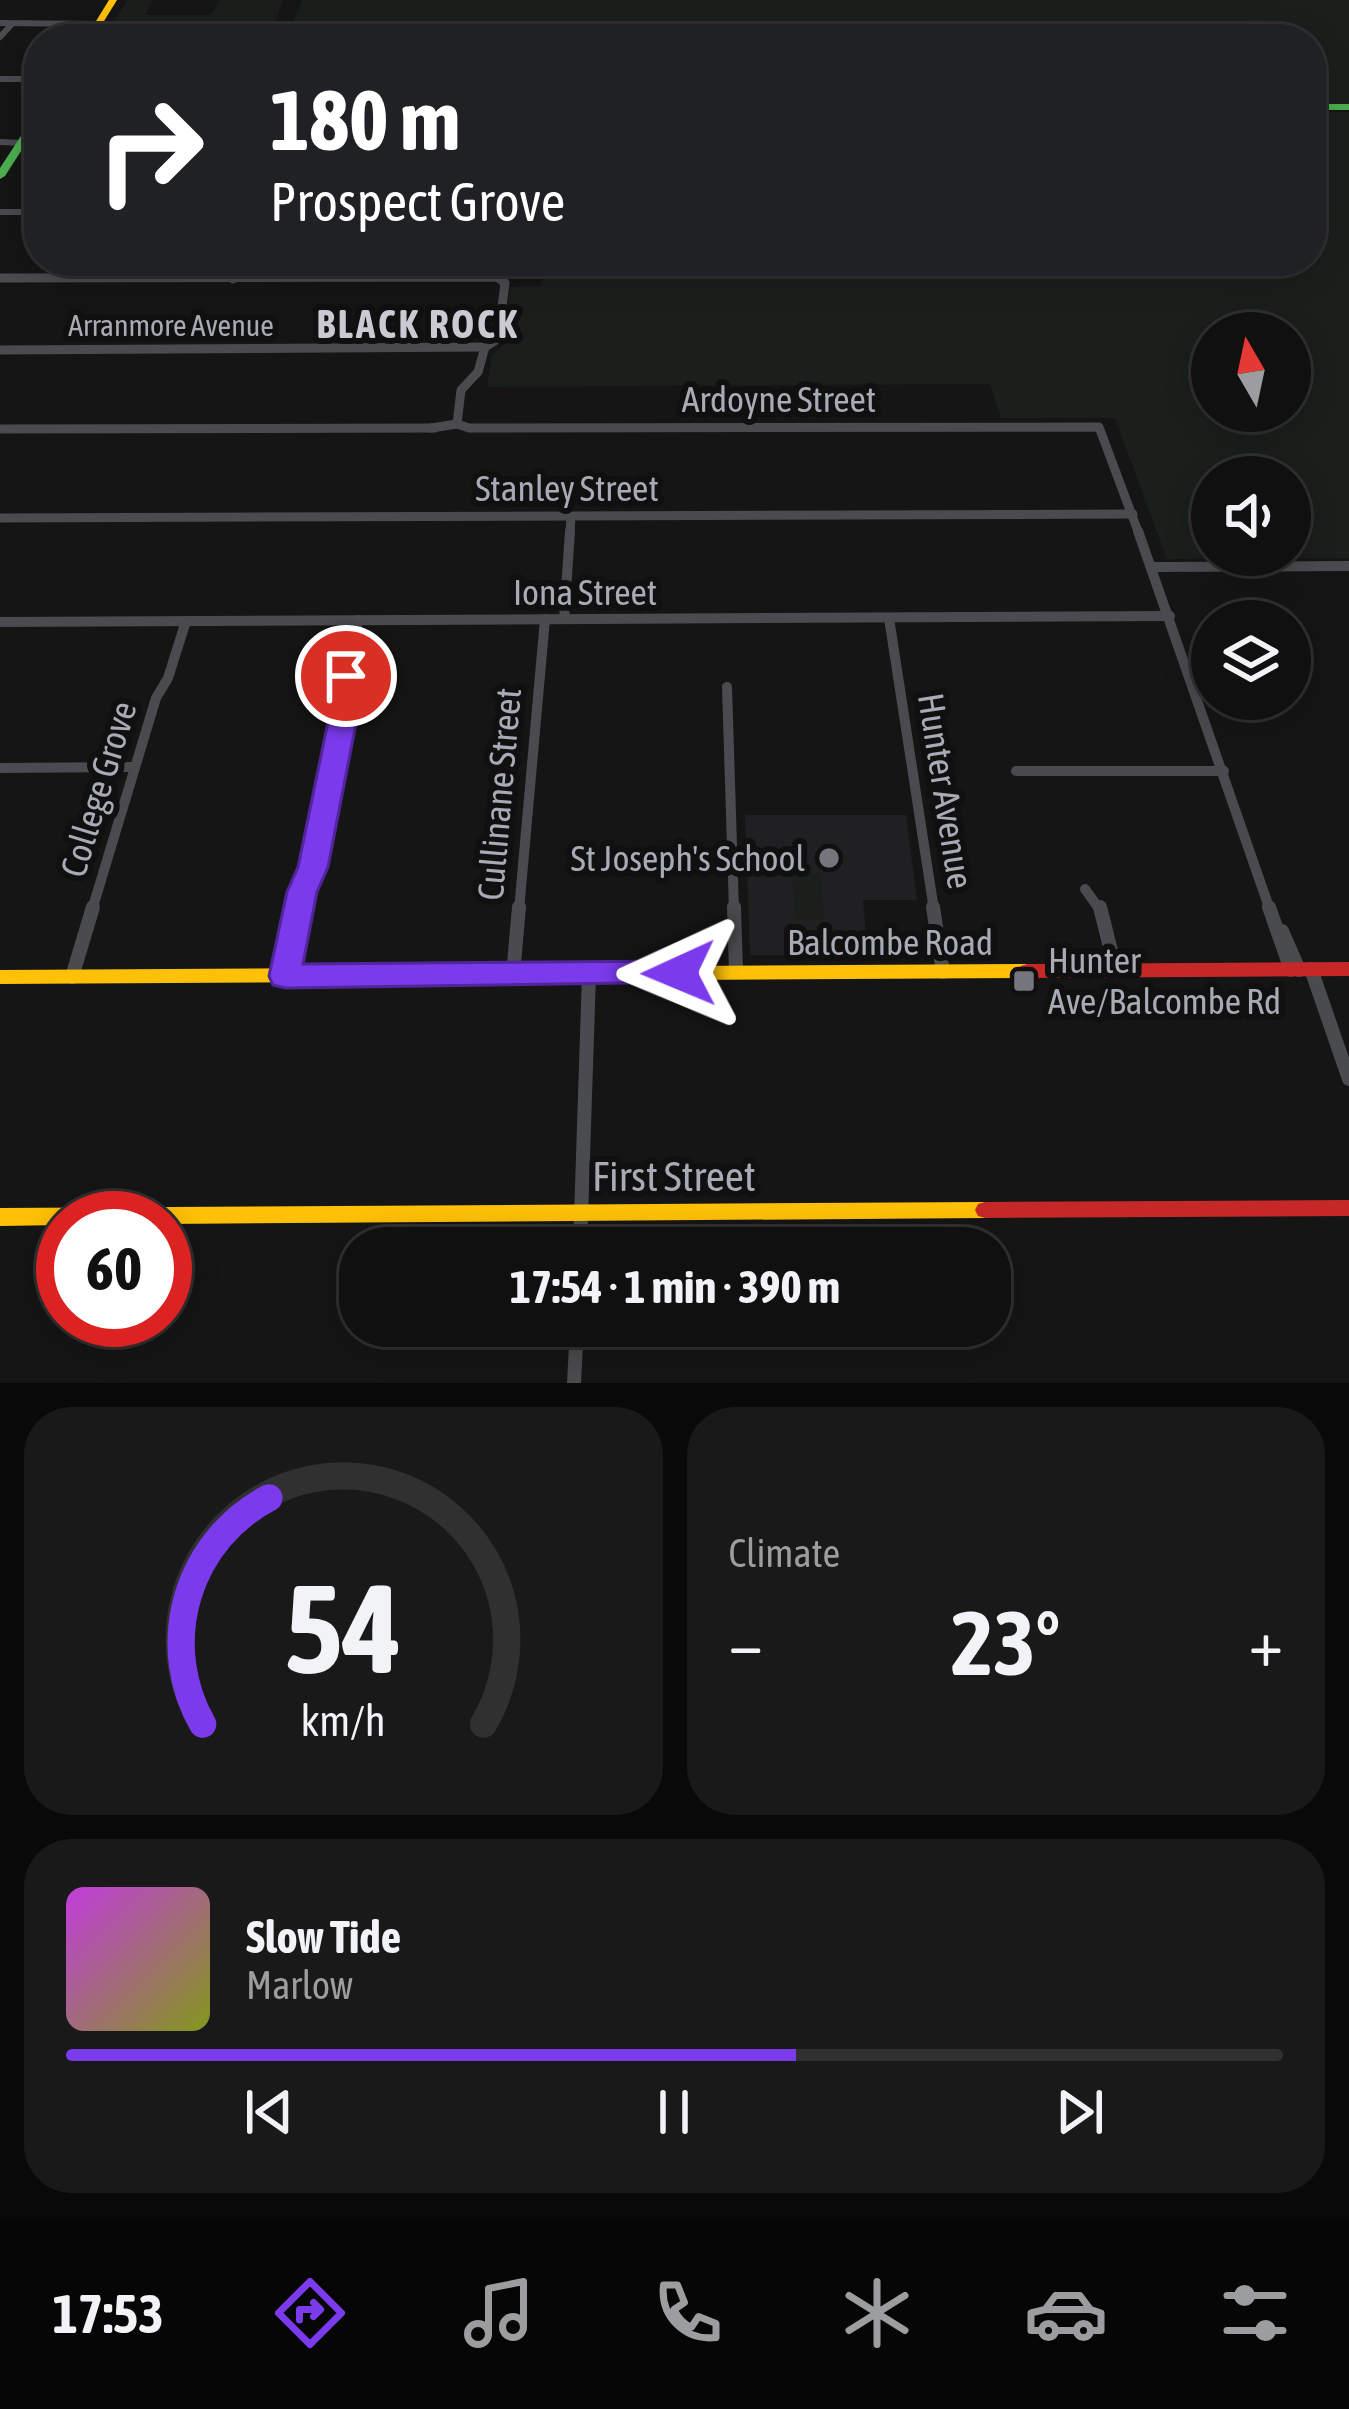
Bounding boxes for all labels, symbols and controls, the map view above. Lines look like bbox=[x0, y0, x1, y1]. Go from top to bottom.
icon: right bbox=[72, 72, 228, 228]
text: 180 m bbox=[270, 72, 460, 168]
text: Prospect Grove bbox=[270, 171, 565, 232]
district label: BLACK ROCK bbox=[316, 302, 520, 346]
street label: Arranmore Avenue bbox=[68, 308, 274, 342]
north arrow bbox=[1191, 312, 1311, 432]
map controls bbox=[1191, 312, 1311, 720]
street label: Ardoyne Street bbox=[682, 378, 876, 420]
button: sound bbox=[1191, 456, 1311, 576]
street label: Stanley Street bbox=[475, 467, 659, 509]
street label: Iona Street bbox=[513, 571, 657, 613]
button: layers bbox=[1191, 600, 1311, 720]
pin bbox=[295, 625, 397, 727]
icon: arrive bbox=[313, 643, 379, 709]
street label: Cullinane Street bbox=[469, 686, 529, 902]
street label: Hunter Avenue bbox=[910, 690, 982, 892]
street label: College Grove bbox=[51, 696, 145, 882]
place label: St Joseph's School bbox=[570, 837, 805, 879]
marker: St Joseph's School bbox=[816, 845, 842, 871]
position arrow bbox=[616, 910, 742, 1036]
street label: Balcombe Road bbox=[787, 921, 993, 963]
place label: Hunter Ave/Balcombe Rd bbox=[1048, 939, 1281, 1022]
marker: Hunter Ave/Balcombe Rd bbox=[1011, 968, 1037, 994]
street label: First Street bbox=[592, 1152, 756, 1200]
speed limit sign: 60 bbox=[36, 1191, 192, 1347]
text: 17:54 · 1 min · 390 m bbox=[510, 1261, 840, 1313]
text: Climate bbox=[729, 1531, 840, 1575]
text: 54 bbox=[285, 1556, 402, 1699]
text: 23° bbox=[951, 1591, 1060, 1694]
text: − bbox=[729, 1604, 763, 1680]
text: + bbox=[1249, 1604, 1283, 1680]
text: km/h bbox=[301, 1696, 386, 1745]
text: Slow Tide bbox=[246, 1911, 401, 1963]
text: Marlow bbox=[246, 1963, 353, 2007]
icon: previous bbox=[236, 2079, 302, 2145]
icon: pause bbox=[641, 2079, 707, 2145]
icon: next bbox=[1047, 2079, 1113, 2145]
icon: directions bbox=[268, 2271, 352, 2355]
icon: music bbox=[457, 2271, 541, 2355]
icon: phone bbox=[646, 2271, 730, 2355]
icon: climate bbox=[835, 2271, 919, 2355]
icon: car bbox=[1024, 2271, 1108, 2355]
icon: filters bbox=[1213, 2271, 1297, 2355]
text: 17:53 bbox=[52, 2283, 164, 2344]

